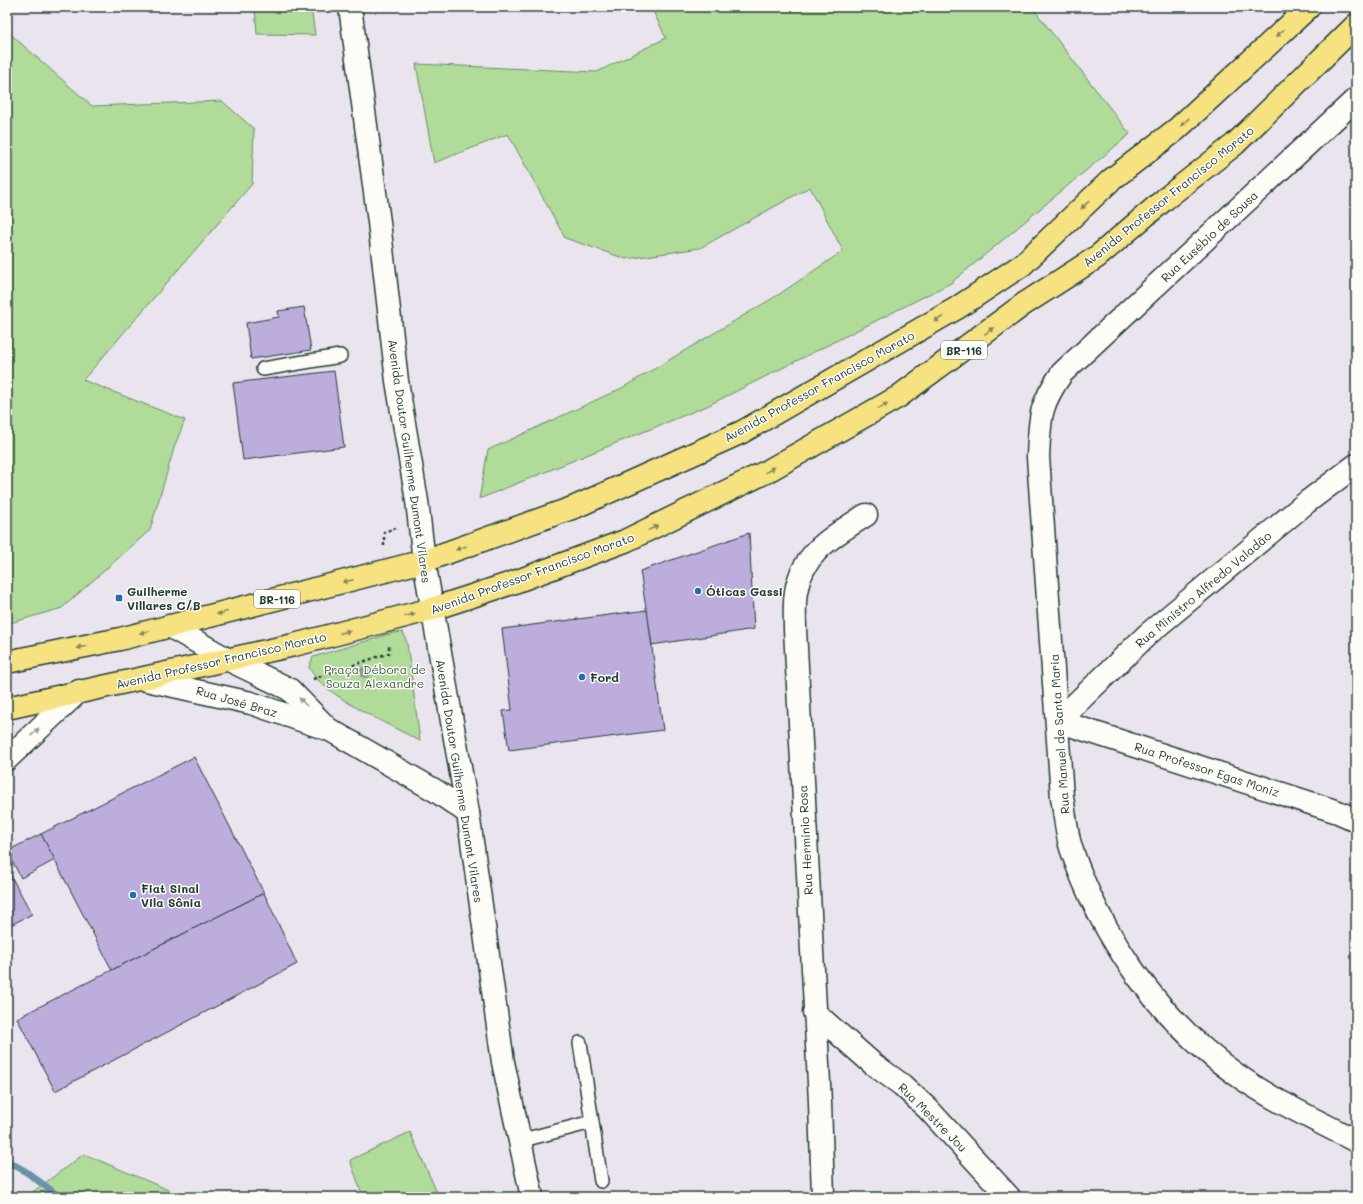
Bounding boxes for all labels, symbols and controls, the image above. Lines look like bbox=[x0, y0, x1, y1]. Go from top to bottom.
one-way arrow bbox=[1275, 29, 1285, 38]
one-way arrow bbox=[1180, 117, 1190, 127]
street label: Avenida Professor Francisco Morato bbox=[1079, 122, 1257, 270]
street label: Rua Eusébio de Sousa bbox=[1157, 187, 1261, 285]
one-way arrow bbox=[1080, 200, 1090, 210]
one-way arrow bbox=[933, 315, 945, 322]
street label: Avenida Professor Francisco Morato bbox=[721, 327, 917, 445]
one-way arrow bbox=[983, 327, 994, 335]
street label: Avenida Doutor Guilherme Dumont Vilares bbox=[385, 338, 435, 584]
road number: BR-116 bbox=[941, 341, 987, 359]
one-way arrow bbox=[877, 403, 888, 409]
one-way arrow bbox=[764, 467, 776, 474]
one-way arrow bbox=[647, 525, 659, 531]
street label: Rua Ministro Alfredo Valadão bbox=[1132, 527, 1274, 651]
street label: Avenida Professor Francisco Morato bbox=[428, 529, 636, 617]
one-way arrow bbox=[455, 545, 467, 551]
one-way arrow bbox=[341, 578, 353, 584]
place label: Guilherme Villares C/B bbox=[127, 583, 201, 613]
place label: Óticas Gassi bbox=[706, 583, 783, 599]
marker: Óticas Gassi bbox=[693, 586, 703, 596]
road number: BR-116 bbox=[254, 590, 300, 608]
marker: Guilherme Villares C/B bbox=[114, 593, 124, 603]
one-way arrow bbox=[215, 610, 227, 616]
one-way arrow bbox=[404, 612, 416, 618]
street label: Avenida Professor Francisco Morato bbox=[114, 628, 328, 692]
one-way arrow bbox=[340, 629, 352, 635]
one-way arrow bbox=[138, 630, 151, 636]
one-way arrow bbox=[76, 644, 88, 650]
street label: Rua Manuel de Santa Maria bbox=[1045, 653, 1073, 815]
street label: Avenida Doutor Guilherme Dumont Vilares bbox=[433, 658, 487, 904]
park label: Praça Débora de Souza Alexandre bbox=[324, 661, 426, 691]
place label: Ford bbox=[590, 669, 619, 685]
marker: Ford bbox=[577, 672, 587, 682]
street label: Rua José Braz bbox=[194, 682, 280, 720]
one-way arrow bbox=[298, 697, 307, 707]
one-way arrow bbox=[30, 727, 40, 737]
street label: Rua Professor Egas Moniz bbox=[1133, 738, 1282, 800]
street label: Rua Hermínio Rosa bbox=[794, 785, 816, 895]
place label: Fiat Sinal Vila Sônia bbox=[141, 880, 201, 910]
marker: Fiat Sinal Vila Sônia bbox=[128, 890, 138, 900]
street label: Rua Mestre Jou bbox=[895, 1079, 971, 1155]

